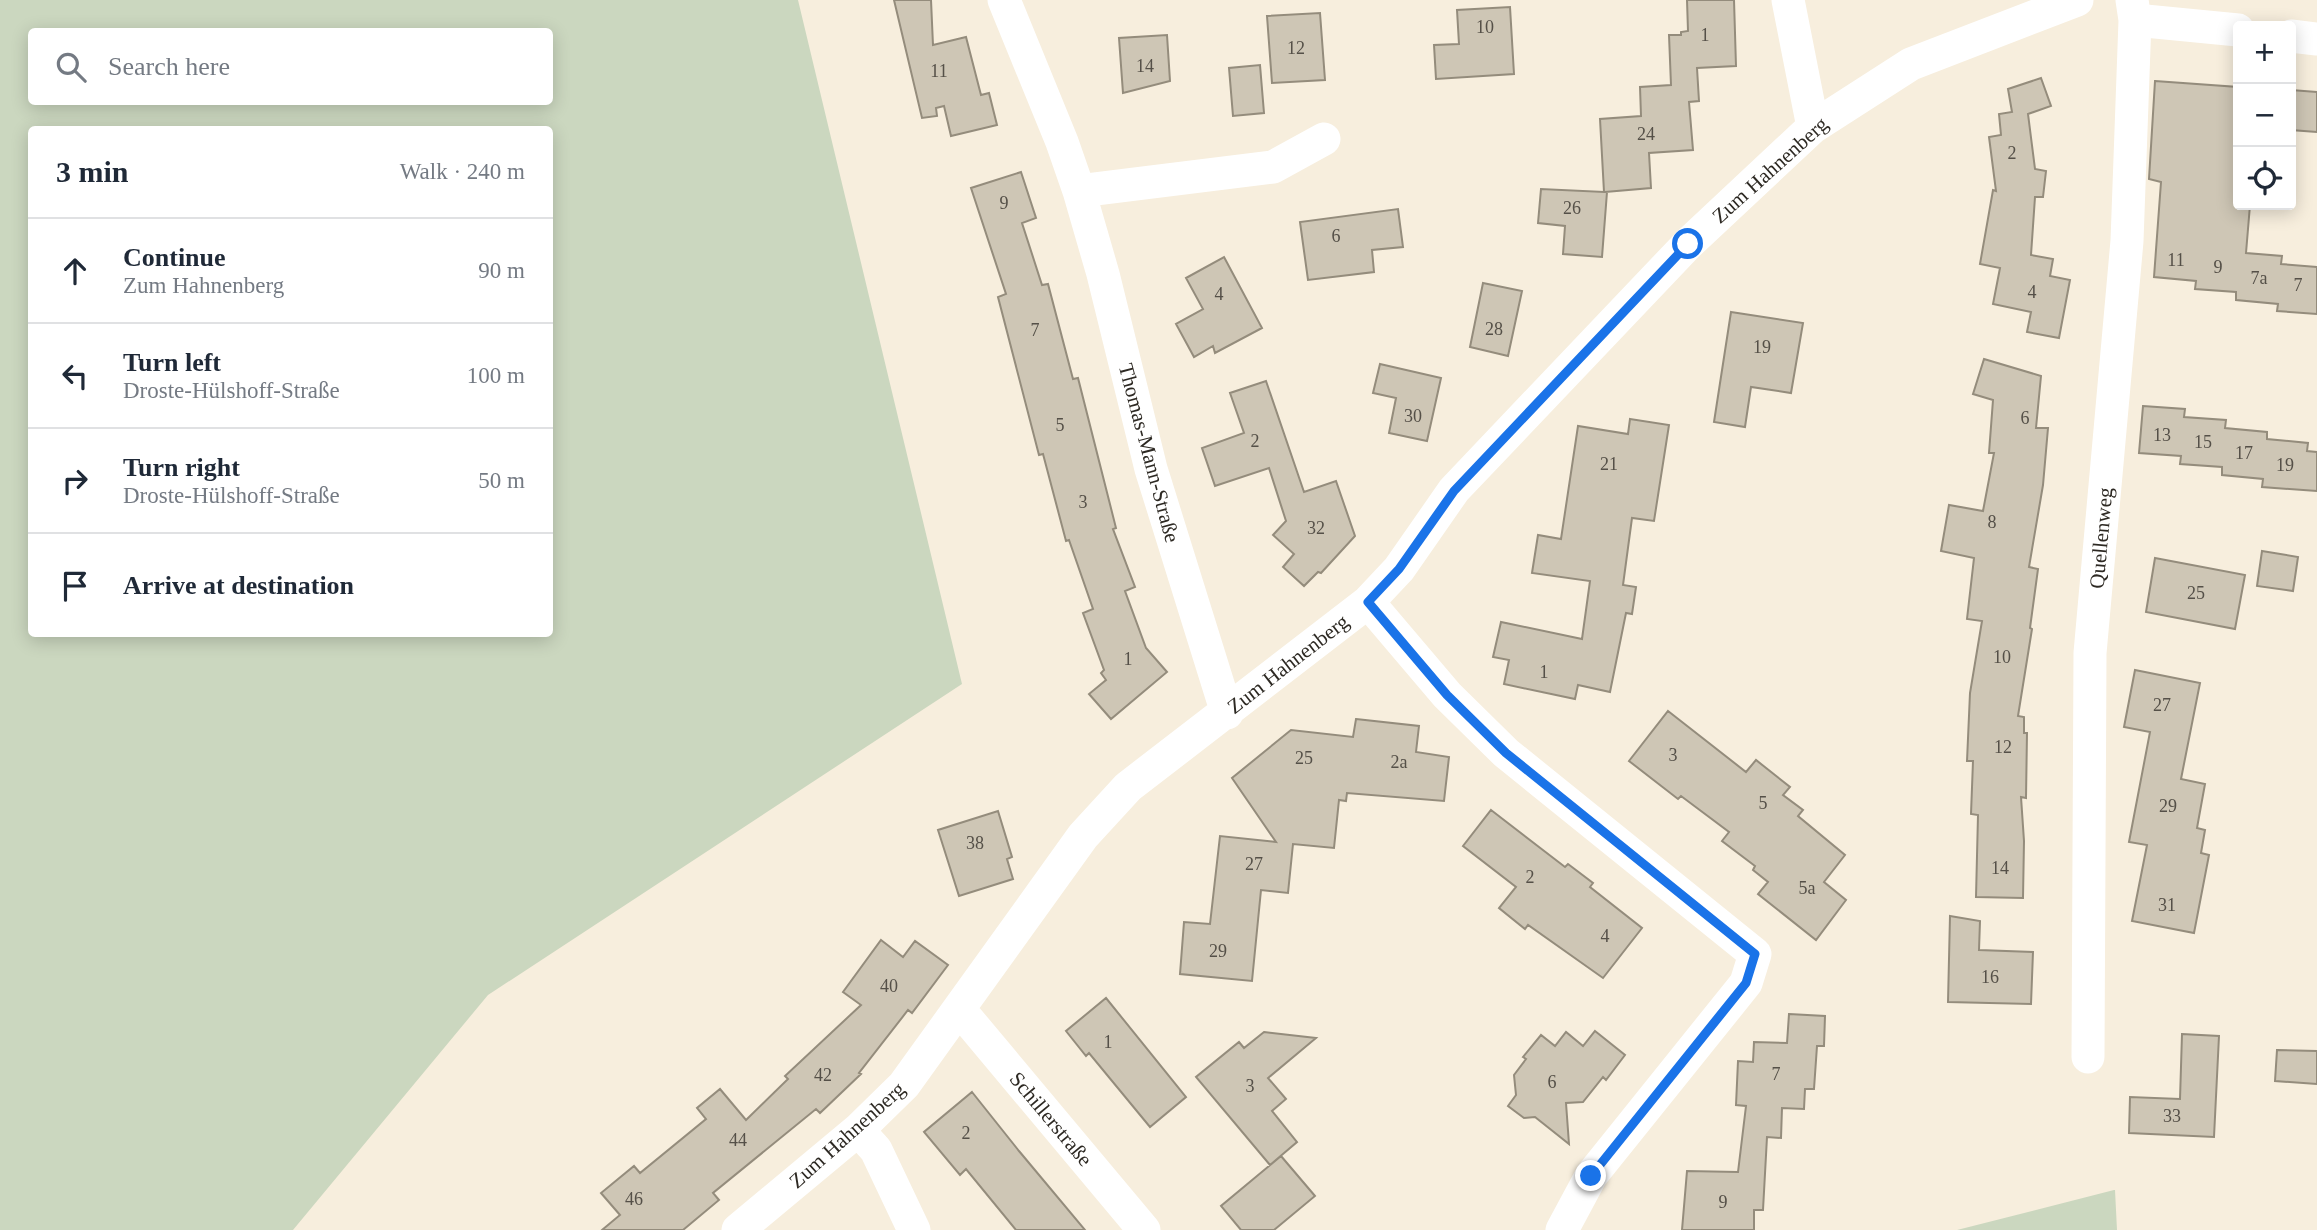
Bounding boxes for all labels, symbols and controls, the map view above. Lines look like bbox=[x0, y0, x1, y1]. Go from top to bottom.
house number: 10 bbox=[1476, 17, 1494, 37]
map controls bbox=[2233, 21, 2296, 210]
button: + bbox=[2233, 21, 2296, 84]
house number: 1 bbox=[1701, 25, 1710, 45]
search box bbox=[28, 28, 553, 105]
house number: 12 bbox=[1287, 38, 1305, 58]
icon: search bbox=[52, 48, 90, 86]
text: Search here bbox=[108, 52, 230, 81]
house number: 14 bbox=[1136, 56, 1154, 76]
house number: 11 bbox=[930, 61, 948, 81]
button: − bbox=[2233, 84, 2296, 147]
street label: Zum Hahnenberg bbox=[1707, 112, 1833, 228]
house number: 24 bbox=[1637, 124, 1655, 144]
house number: 2 bbox=[2008, 143, 2017, 163]
button: locate bbox=[2233, 147, 2296, 210]
text: 3 min bbox=[56, 155, 129, 188]
text: Walk · 240 m bbox=[400, 159, 525, 184]
house number: 9 bbox=[1000, 193, 1009, 213]
house number: 26 bbox=[1563, 198, 1581, 218]
house number: 6 bbox=[1332, 226, 1341, 246]
route start bbox=[1672, 228, 1703, 259]
text: Continue bbox=[123, 243, 226, 272]
house number: 11 bbox=[2167, 250, 2185, 270]
icon: ahead bbox=[56, 252, 94, 290]
house number: 9 bbox=[2214, 257, 2223, 277]
text: 90 m bbox=[478, 258, 525, 283]
house number: 7a bbox=[2251, 268, 2268, 288]
text: Zum Hahnenberg bbox=[123, 273, 284, 298]
house number: 7 bbox=[2294, 275, 2303, 295]
house number: 4 bbox=[2028, 282, 2037, 302]
house number: 4 bbox=[1215, 284, 1224, 304]
house number: 28 bbox=[1485, 319, 1503, 339]
house number: 7 bbox=[1031, 320, 1040, 340]
house number: 19 bbox=[1753, 337, 1771, 357]
text: Turn left bbox=[123, 348, 221, 377]
icon: left bbox=[56, 357, 94, 395]
street label: Thomas-Mann-Straße bbox=[1114, 361, 1184, 545]
text: 100 m bbox=[467, 363, 525, 388]
text: Droste-Hülshoff-Straße bbox=[123, 378, 340, 403]
house number: 30 bbox=[1404, 406, 1422, 426]
house number: 6 bbox=[2021, 408, 2030, 428]
house number: 5 bbox=[1056, 415, 1065, 435]
house number: 13 bbox=[2153, 425, 2171, 445]
house number: 2 bbox=[1251, 431, 1260, 451]
house number: 15 bbox=[2194, 432, 2212, 452]
house number: 17 bbox=[2235, 443, 2253, 463]
text: Turn right bbox=[123, 453, 240, 482]
house number: 21 bbox=[1600, 454, 1618, 474]
house number: 19 bbox=[2276, 455, 2294, 475]
icon: right bbox=[56, 462, 94, 500]
text: 50 m bbox=[478, 468, 525, 493]
text: Droste-Hülshoff-Straße bbox=[123, 483, 340, 508]
street label: Quellenweg bbox=[2085, 486, 2117, 590]
house number: 3 bbox=[1079, 492, 1088, 512]
house number: 8 bbox=[1988, 512, 1997, 532]
house number: 32 bbox=[1307, 518, 1325, 538]
icon: arrive bbox=[56, 567, 94, 605]
text: Arrive at destination bbox=[123, 571, 354, 600]
house number: 25 bbox=[2187, 583, 2205, 603]
street label: Zum Hahnenberg bbox=[1223, 609, 1354, 719]
house number: 10 bbox=[1993, 647, 2011, 667]
house number: 1 bbox=[1124, 649, 1133, 669]
house number: 1 bbox=[1540, 662, 1549, 682]
house number: 27 bbox=[2153, 695, 2171, 715]
house number: 12 bbox=[1994, 737, 2012, 757]
house number: 3 bbox=[1669, 745, 1678, 765]
house number: 25 bbox=[1295, 748, 1313, 768]
house number: 2a bbox=[1391, 752, 1408, 772]
house number: 5 bbox=[1759, 793, 1768, 813]
house number: 29 bbox=[2159, 796, 2177, 816]
house number: 38 bbox=[966, 833, 984, 853]
house number: 27 bbox=[1245, 854, 1263, 874]
house number: 14 bbox=[1991, 858, 2009, 878]
house number: 2 bbox=[1526, 867, 1535, 887]
house number: 5a bbox=[1799, 878, 1816, 898]
house number: 31 bbox=[2158, 895, 2176, 915]
house number: 4 bbox=[1601, 926, 1610, 946]
house number: 29 bbox=[1209, 941, 1227, 961]
house number: 16 bbox=[1981, 967, 1999, 987]
house number: 40 bbox=[880, 976, 898, 996]
house number: 1 bbox=[1104, 1032, 1113, 1052]
house number: 7 bbox=[1772, 1064, 1781, 1084]
house number: 42 bbox=[814, 1065, 832, 1085]
street label: Schillerstraße bbox=[1005, 1067, 1097, 1171]
house number: 6 bbox=[1548, 1072, 1557, 1092]
house number: 3 bbox=[1246, 1076, 1255, 1096]
street label: Zum Hahnenberg bbox=[784, 1077, 910, 1193]
house number: 33 bbox=[2163, 1106, 2181, 1126]
house number: 2 bbox=[962, 1123, 971, 1143]
house number: 44 bbox=[729, 1130, 747, 1150]
route end bbox=[1575, 1160, 1606, 1191]
house number: 46 bbox=[625, 1189, 643, 1209]
house number: 9 bbox=[1719, 1192, 1728, 1212]

